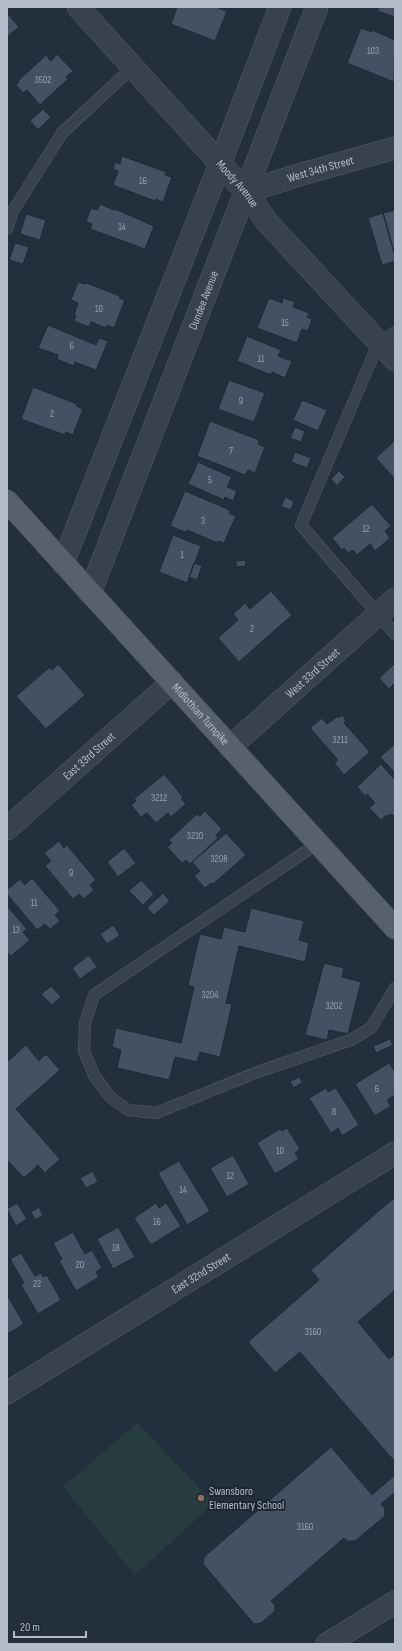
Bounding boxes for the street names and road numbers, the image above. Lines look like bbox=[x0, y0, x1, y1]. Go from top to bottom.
street label: West 34th Street bbox=[285, 152, 356, 186]
street label: Moody Avenue bbox=[213, 157, 262, 210]
street label: Dundee Avenue bbox=[185, 268, 222, 332]
street label: West 33rd Street bbox=[282, 644, 343, 701]
street label: Midlothian Turnpike bbox=[169, 680, 233, 748]
street label: East 33rd Street bbox=[60, 728, 119, 783]
street label: East 32nd Street bbox=[169, 1249, 234, 1297]

